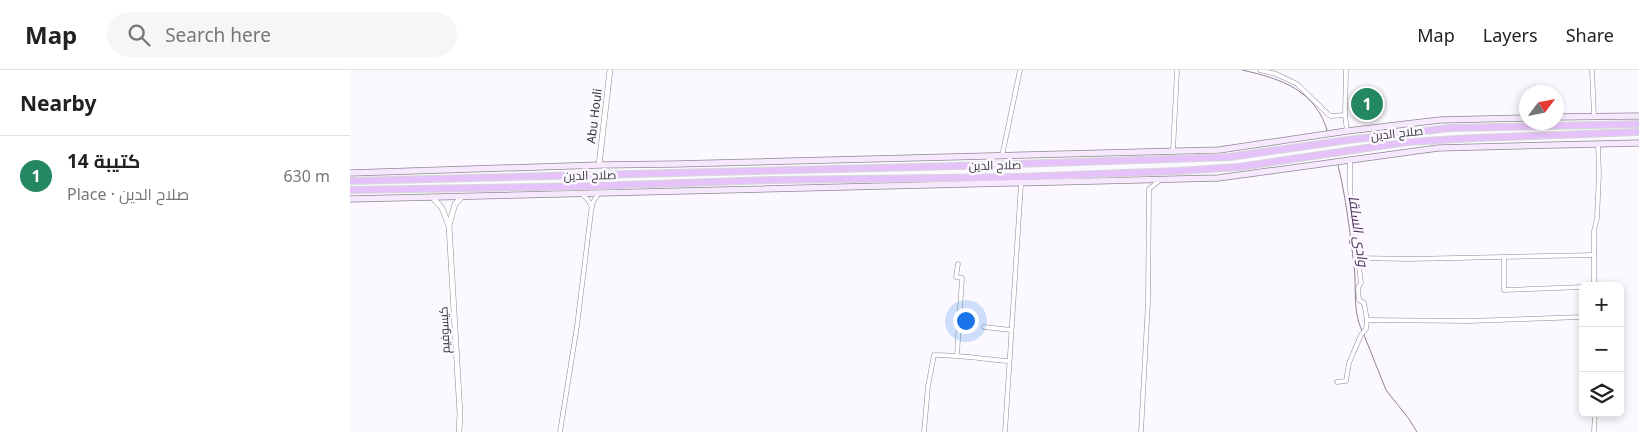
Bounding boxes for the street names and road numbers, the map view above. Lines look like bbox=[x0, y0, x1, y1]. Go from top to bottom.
street label: Abu Houli bbox=[582, 87, 606, 145]
street label: صلاح الدين bbox=[1370, 122, 1424, 144]
street label: صلاح الدين bbox=[969, 156, 1021, 174]
street label: صلاح الدين bbox=[564, 166, 616, 184]
street label: كيسوفيم bbox=[434, 306, 454, 354]

